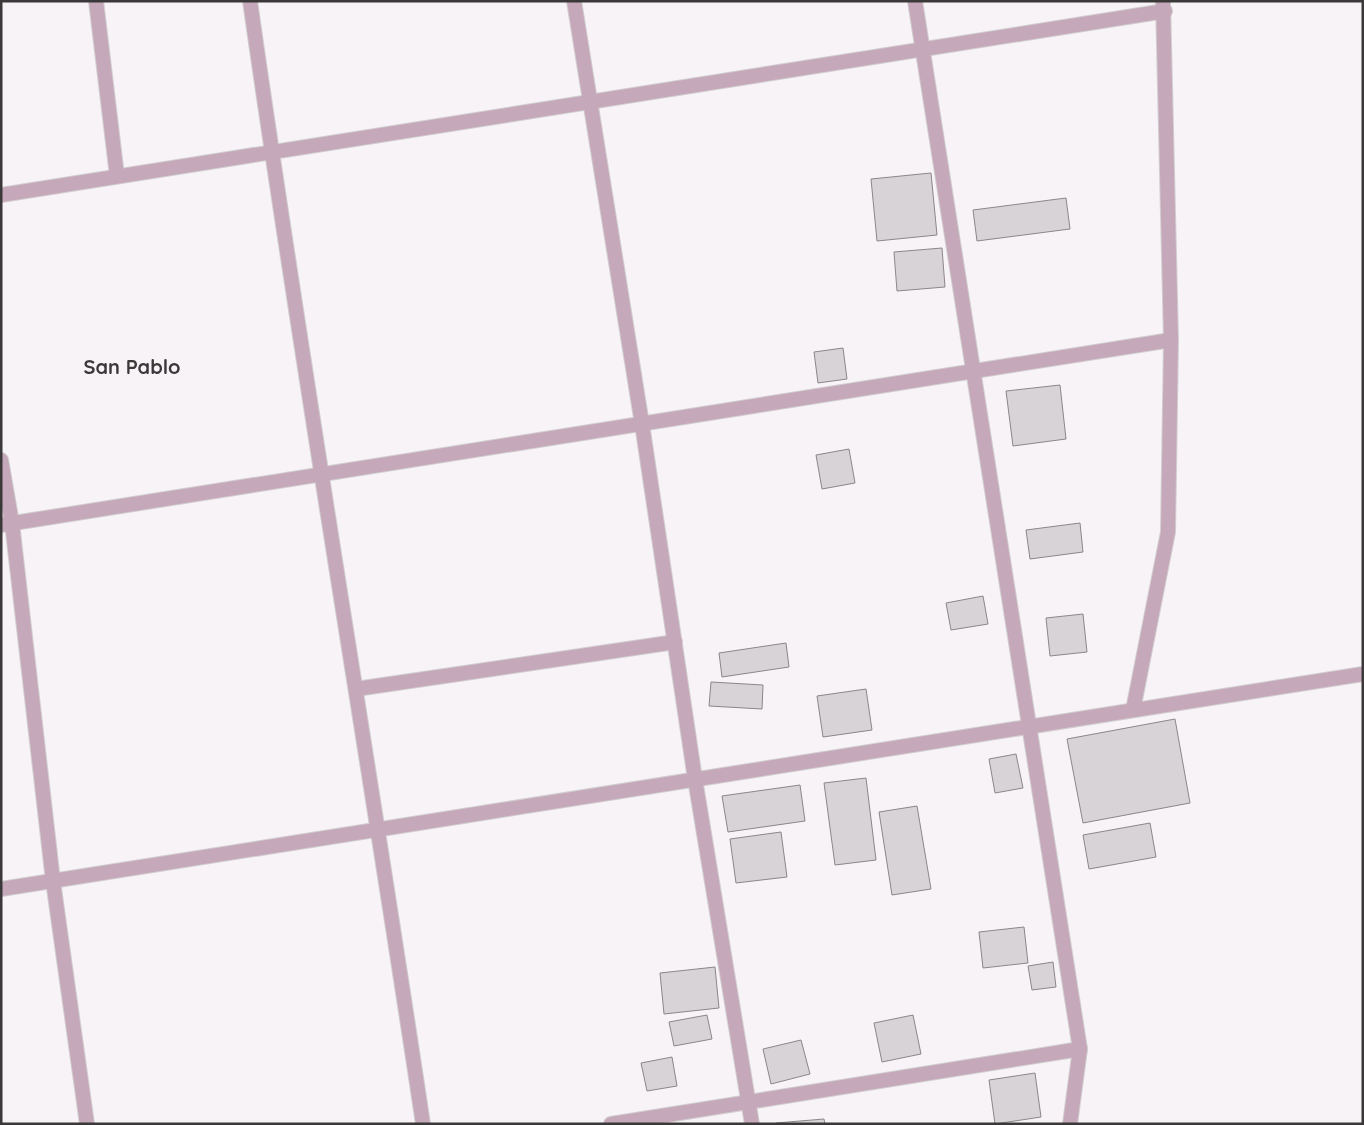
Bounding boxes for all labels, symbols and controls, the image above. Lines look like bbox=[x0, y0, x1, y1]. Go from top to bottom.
district label: San Pablo bbox=[84, 354, 180, 379]

